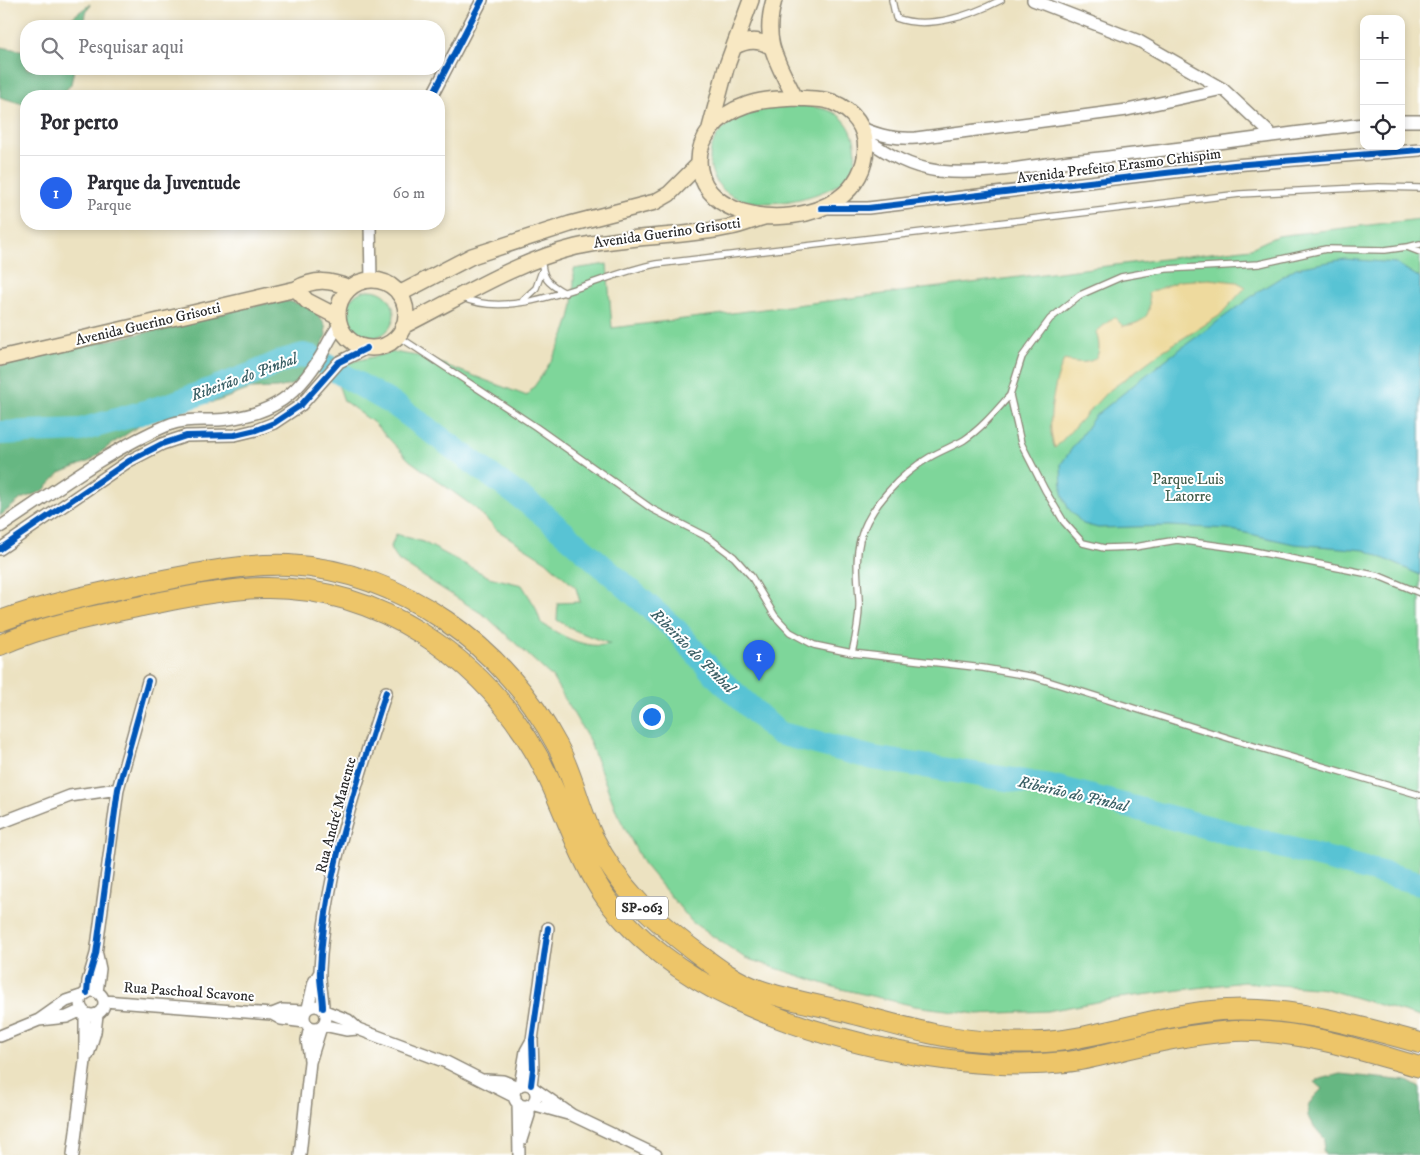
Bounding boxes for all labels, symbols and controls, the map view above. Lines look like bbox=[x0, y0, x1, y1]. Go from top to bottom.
map controls bbox=[1360, 15, 1405, 150]
button: + bbox=[1360, 15, 1405, 60]
search box bbox=[20, 20, 445, 75]
icon: search bbox=[38, 34, 66, 62]
text: Pesquisar aqui bbox=[78, 36, 184, 59]
button: − bbox=[1360, 60, 1405, 105]
button: locate bbox=[1360, 105, 1405, 150]
text: Por perto bbox=[40, 110, 118, 136]
street label: Avenida Prefeito Erasmo Crhispim bbox=[1016, 144, 1222, 188]
text: Parque da Juventude bbox=[87, 172, 240, 195]
text: 1 bbox=[53, 183, 59, 203]
text: 60 m bbox=[393, 183, 425, 203]
text: Parque bbox=[87, 195, 131, 215]
street label: Avenida Guerino Grisotti bbox=[592, 213, 742, 253]
street label: Avenida Guerino Grisotti bbox=[74, 298, 222, 350]
water label: Ribeirão do Pinhal bbox=[187, 348, 302, 406]
park label: Parque Luis Latorre bbox=[1152, 470, 1224, 506]
water label: Ribeirão do Pinhal bbox=[646, 604, 741, 699]
pin: 1 bbox=[743, 640, 775, 681]
your location bbox=[639, 704, 665, 730]
street label: Rua André Manente bbox=[311, 755, 361, 875]
water label: Ribeirão do Pinhal bbox=[1015, 771, 1132, 817]
road number: SP-063 bbox=[616, 896, 668, 920]
street label: Rua Paschoal Scavone bbox=[123, 978, 255, 1006]

